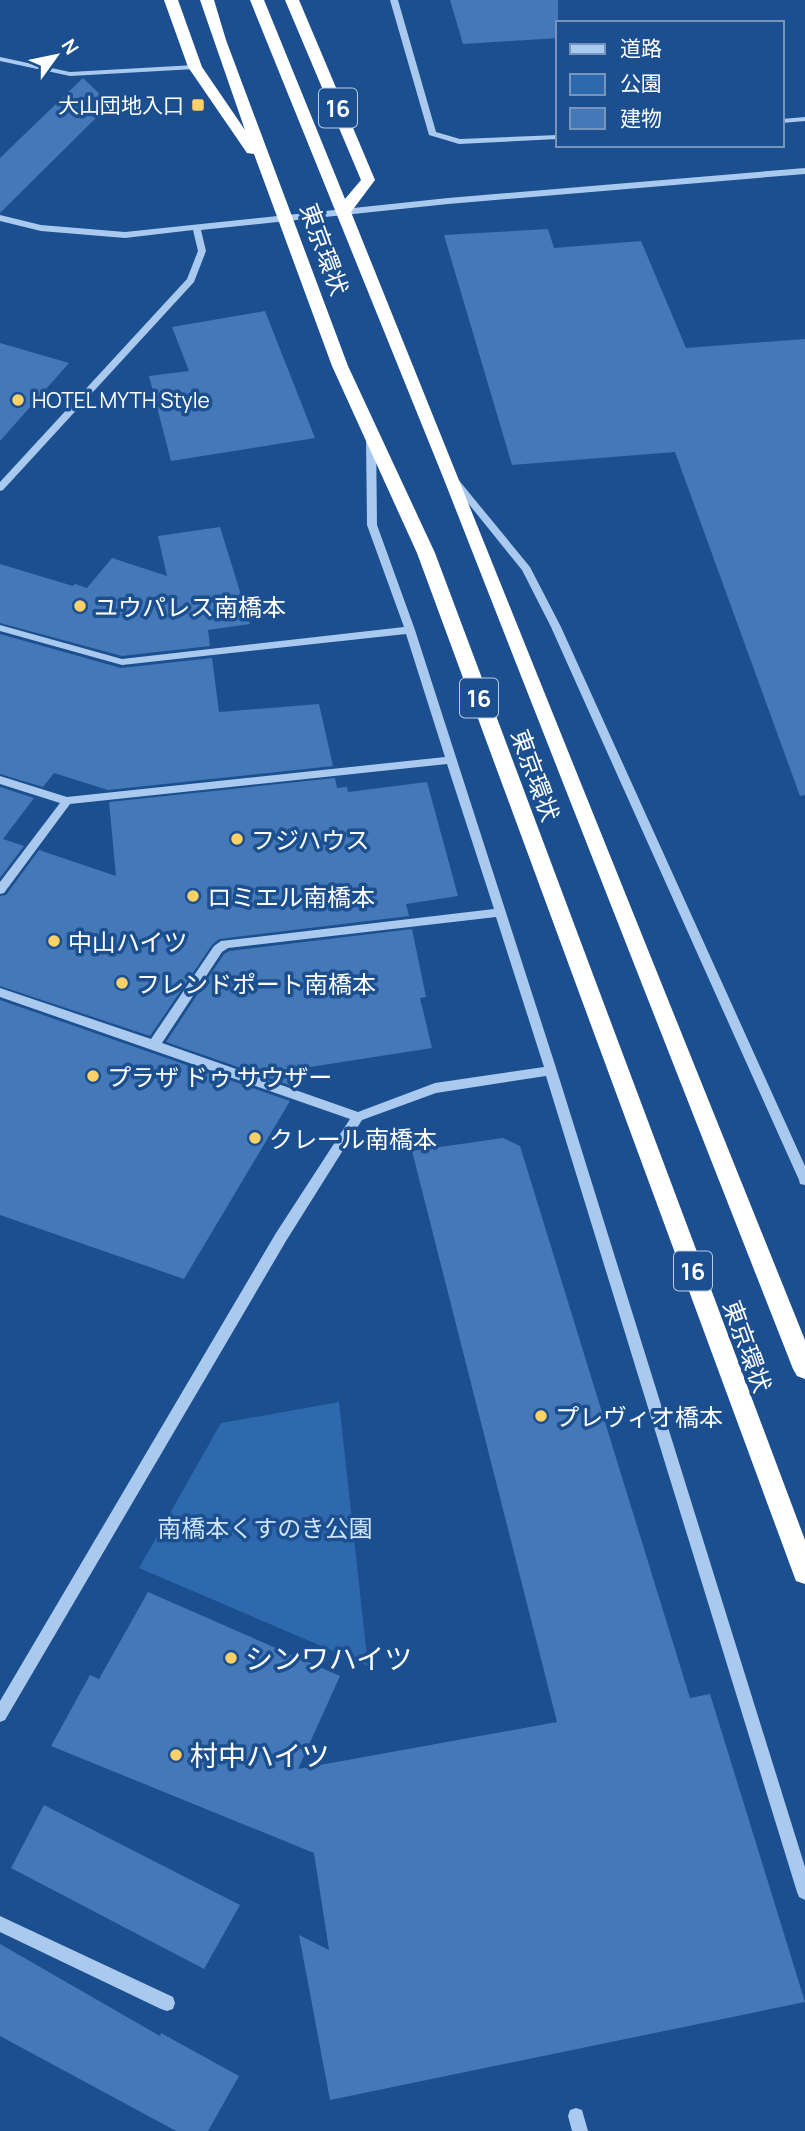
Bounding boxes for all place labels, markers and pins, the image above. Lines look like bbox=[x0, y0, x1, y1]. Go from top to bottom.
place label: 大山団地入口 bbox=[58, 91, 184, 119]
marker: 大山団地入口 bbox=[190, 97, 206, 113]
place label: HOTEL MYTH Style bbox=[32, 386, 210, 414]
marker: HOTEL MYTH Style bbox=[10, 392, 26, 408]
place label: ユウパレス南橋本 bbox=[94, 590, 286, 623]
marker: ユウパレス南橋本 bbox=[72, 598, 88, 614]
place label: フジハウス bbox=[251, 823, 370, 856]
marker: フジハウス bbox=[229, 831, 245, 847]
place label: ロミエル南橋本 bbox=[207, 880, 375, 913]
marker: ロミエル南橋本 bbox=[185, 888, 201, 904]
place label: 中山ハイツ bbox=[68, 925, 188, 958]
marker: 中山ハイツ bbox=[46, 933, 62, 949]
place label: フレンドポート南橋本 bbox=[136, 967, 376, 1000]
marker: フレンドポート南橋本 bbox=[114, 975, 130, 991]
place label: プラザ ドゥ サウザー bbox=[107, 1060, 333, 1093]
marker: プラザ ドゥ サウザー bbox=[85, 1068, 101, 1084]
place label: クレール南橋本 bbox=[269, 1122, 437, 1155]
marker: クレール南橋本 bbox=[247, 1130, 263, 1146]
place label: プレヴィオ橋本 bbox=[555, 1400, 723, 1433]
marker: プレヴィオ橋本 bbox=[533, 1408, 549, 1424]
place label: シンワハイツ bbox=[245, 1639, 412, 1677]
marker: シンワハイツ bbox=[223, 1650, 239, 1666]
place label: 村中ハイツ bbox=[190, 1736, 329, 1774]
marker: 村中ハイツ bbox=[168, 1747, 184, 1763]

